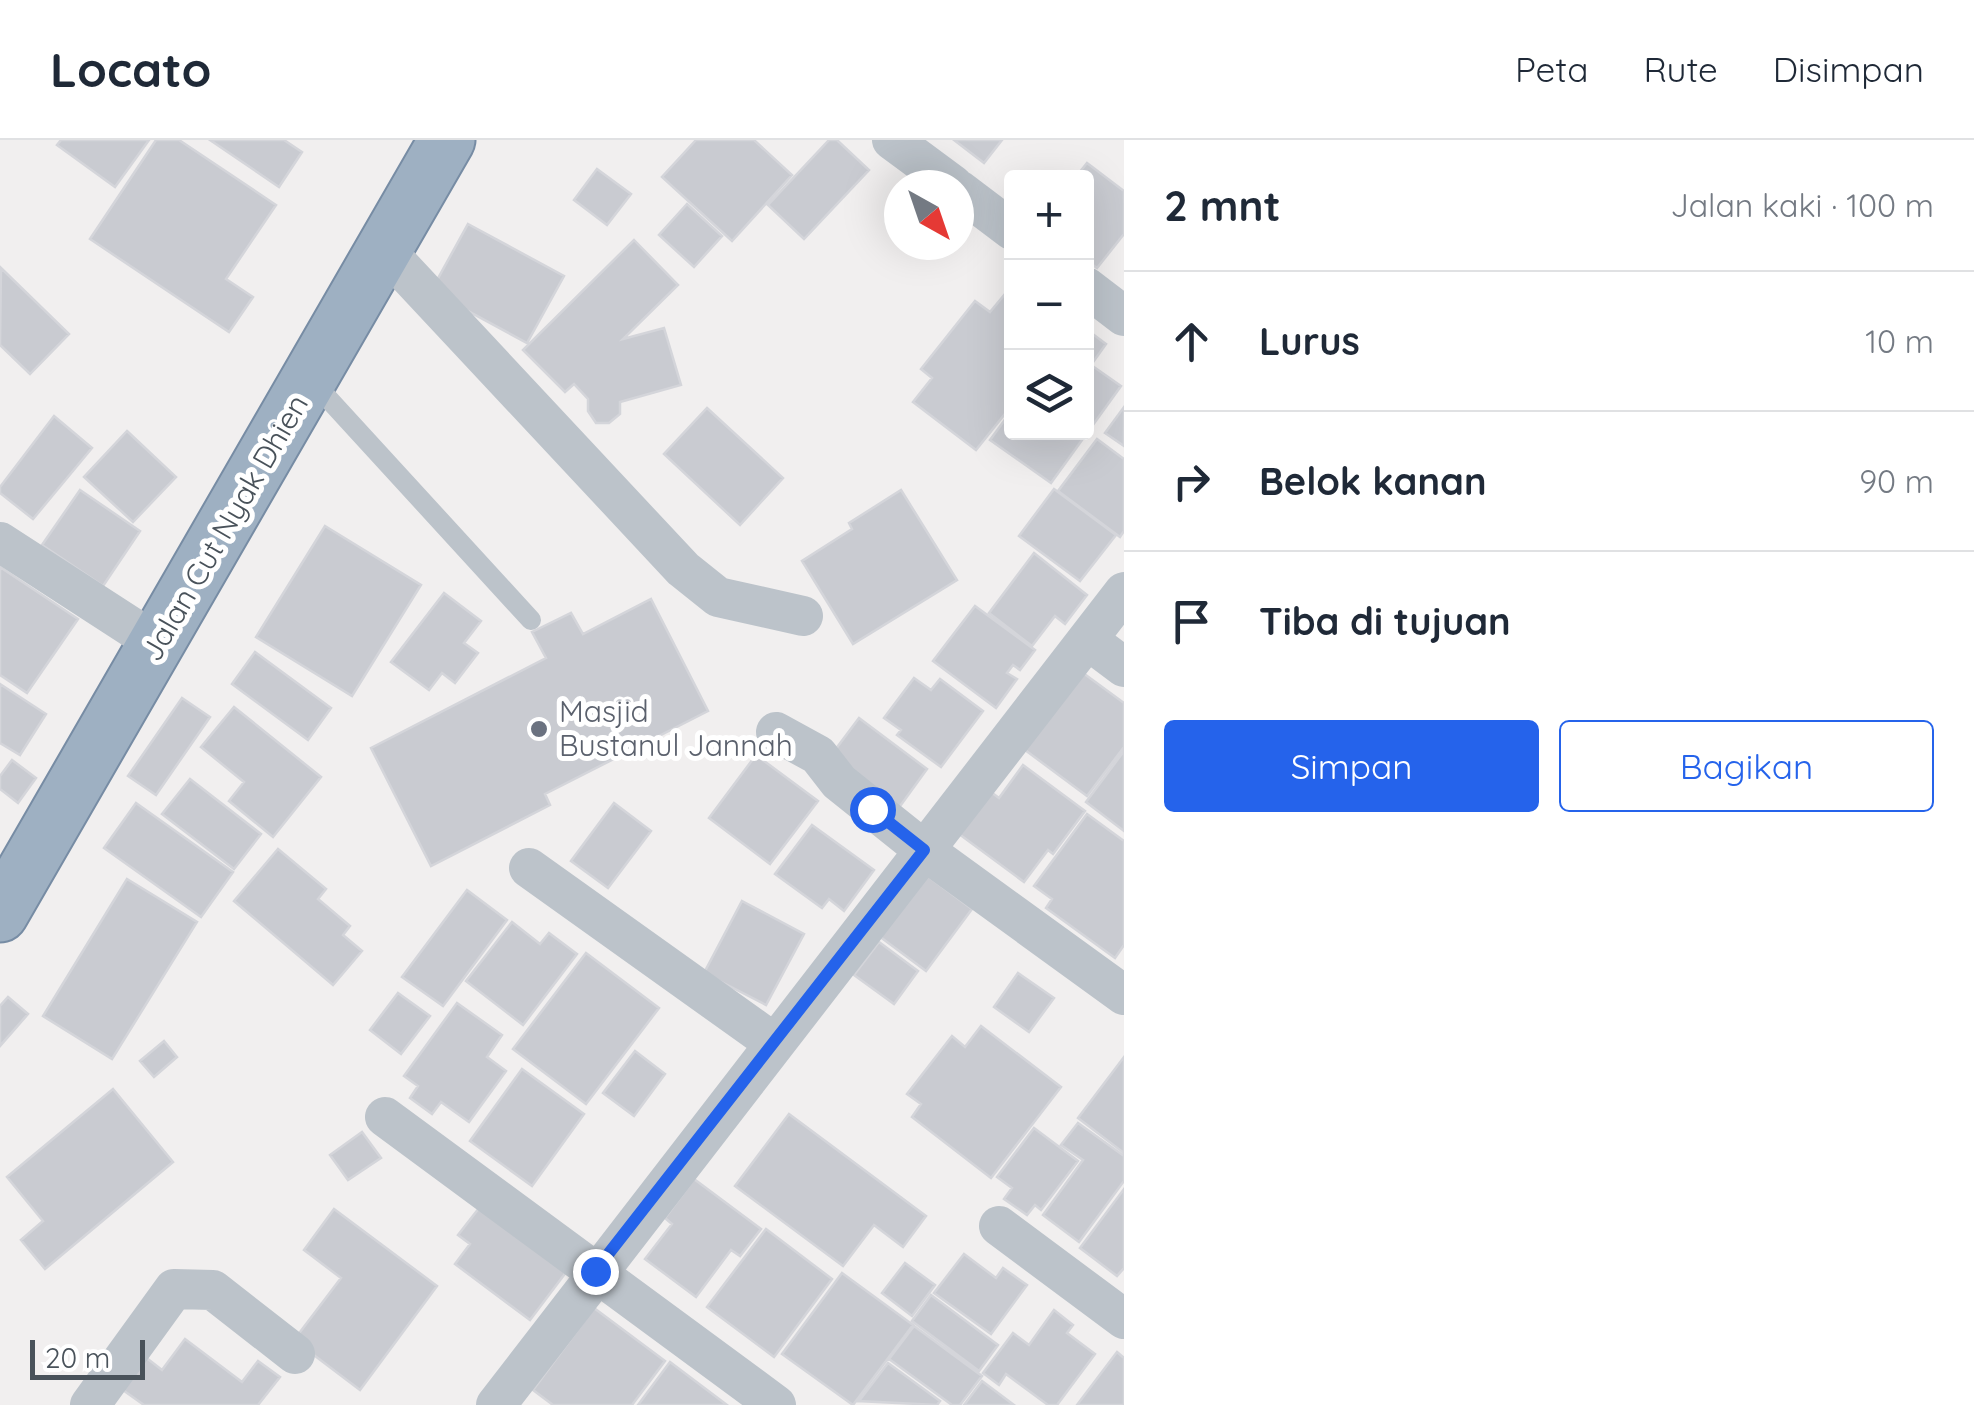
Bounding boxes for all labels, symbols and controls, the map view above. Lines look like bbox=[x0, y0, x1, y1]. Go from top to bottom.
text: Locato bbox=[50, 39, 211, 99]
text: Peta bbox=[1515, 47, 1588, 91]
text: Rute bbox=[1643, 47, 1718, 91]
text: Disimpan bbox=[1773, 47, 1924, 91]
north arrow bbox=[884, 170, 974, 260]
map controls bbox=[1004, 170, 1094, 440]
button: + bbox=[1004, 170, 1094, 260]
text: 2 mnt bbox=[1164, 179, 1281, 232]
text: Jalan kaki · 100 m bbox=[1670, 185, 1934, 225]
button: − bbox=[1004, 260, 1094, 350]
icon: ahead bbox=[1164, 314, 1219, 369]
text: Lurus bbox=[1259, 317, 1360, 365]
text: 10 m bbox=[1865, 321, 1934, 361]
button: layers bbox=[1004, 350, 1094, 440]
street label: Jalan Cut Nyak Dhien bbox=[132, 387, 316, 668]
icon: right bbox=[1164, 454, 1219, 509]
text: Belok kanan bbox=[1259, 457, 1487, 505]
text: 90 m bbox=[1859, 461, 1934, 501]
icon: arrive bbox=[1164, 594, 1219, 649]
text: Tiba di tujuan bbox=[1259, 597, 1511, 645]
place label: Masjid Bustanul Jannah bbox=[559, 692, 793, 764]
marker: Masjid Bustanul Jannah bbox=[528, 718, 550, 740]
button: Simpan bbox=[1164, 720, 1539, 812]
button: Bagikan bbox=[1559, 720, 1934, 812]
route start bbox=[850, 787, 896, 833]
route end bbox=[573, 1249, 619, 1295]
scale bar bbox=[30, 1335, 145, 1380]
text: 20 m bbox=[45, 1340, 110, 1375]

